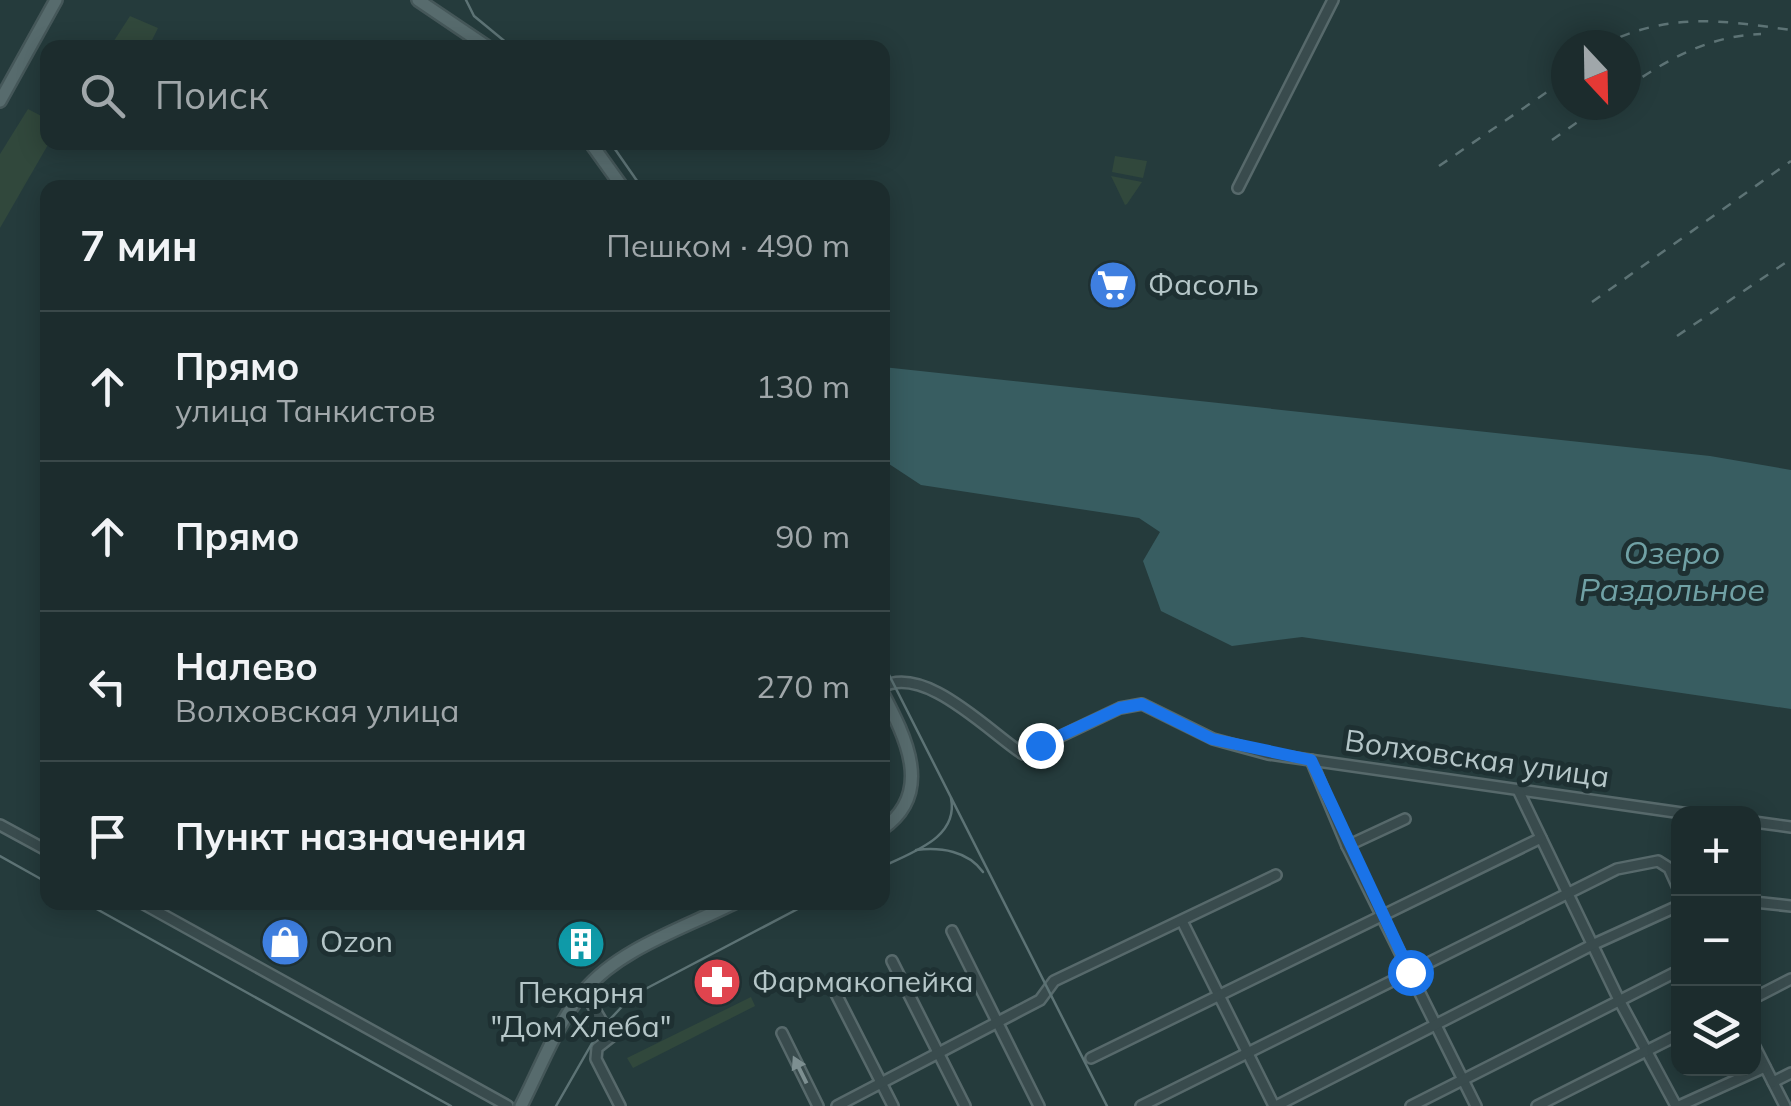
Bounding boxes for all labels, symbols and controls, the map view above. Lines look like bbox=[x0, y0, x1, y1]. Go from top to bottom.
north arrow bbox=[1551, 30, 1641, 120]
search box bbox=[40, 40, 890, 150]
icon: search bbox=[75, 68, 130, 123]
text: Поиск bbox=[155, 71, 268, 119]
text: 7 мин bbox=[80, 219, 198, 272]
text: Пешком · 490 m bbox=[606, 225, 850, 265]
supermarket icon: Фасоль bbox=[1087, 259, 1139, 311]
place label: Фасоль bbox=[1148, 265, 1259, 303]
text: Прямо bbox=[175, 342, 300, 390]
icon: ahead bbox=[80, 359, 135, 414]
text: 130 m bbox=[756, 366, 850, 406]
text: улица Танкистов bbox=[175, 390, 436, 430]
icon: ahead bbox=[80, 509, 135, 564]
text: Прямо bbox=[175, 512, 300, 560]
text: 90 m bbox=[775, 516, 850, 556]
water label: Озеро Раздольное bbox=[1579, 532, 1765, 609]
text: Налево bbox=[175, 642, 318, 690]
icon: left bbox=[80, 659, 135, 714]
text: 270 m bbox=[756, 666, 850, 706]
text: Волховская улица bbox=[175, 690, 459, 730]
street label: Волховская улица bbox=[1342, 721, 1612, 795]
route end bbox=[1018, 723, 1064, 769]
map controls bbox=[1671, 806, 1761, 1076]
button: + bbox=[1671, 806, 1761, 896]
icon: arrive bbox=[80, 809, 135, 864]
text: Пункт назначения bbox=[175, 812, 527, 860]
button: − bbox=[1671, 896, 1761, 986]
shop icon: Ozon bbox=[259, 916, 311, 968]
building icon: Пекарня "Дом Хлеба" bbox=[555, 918, 607, 970]
place label: Ozon bbox=[320, 922, 393, 960]
route start bbox=[1388, 950, 1434, 996]
pharmacy icon: Фармакопейка bbox=[691, 956, 743, 1008]
place label: Фармакопейка bbox=[752, 962, 973, 1000]
place label: Пекарня "Дом Хлеба" bbox=[490, 973, 672, 1045]
button: layers bbox=[1671, 986, 1761, 1076]
one-way arrow bbox=[792, 1055, 809, 1084]

